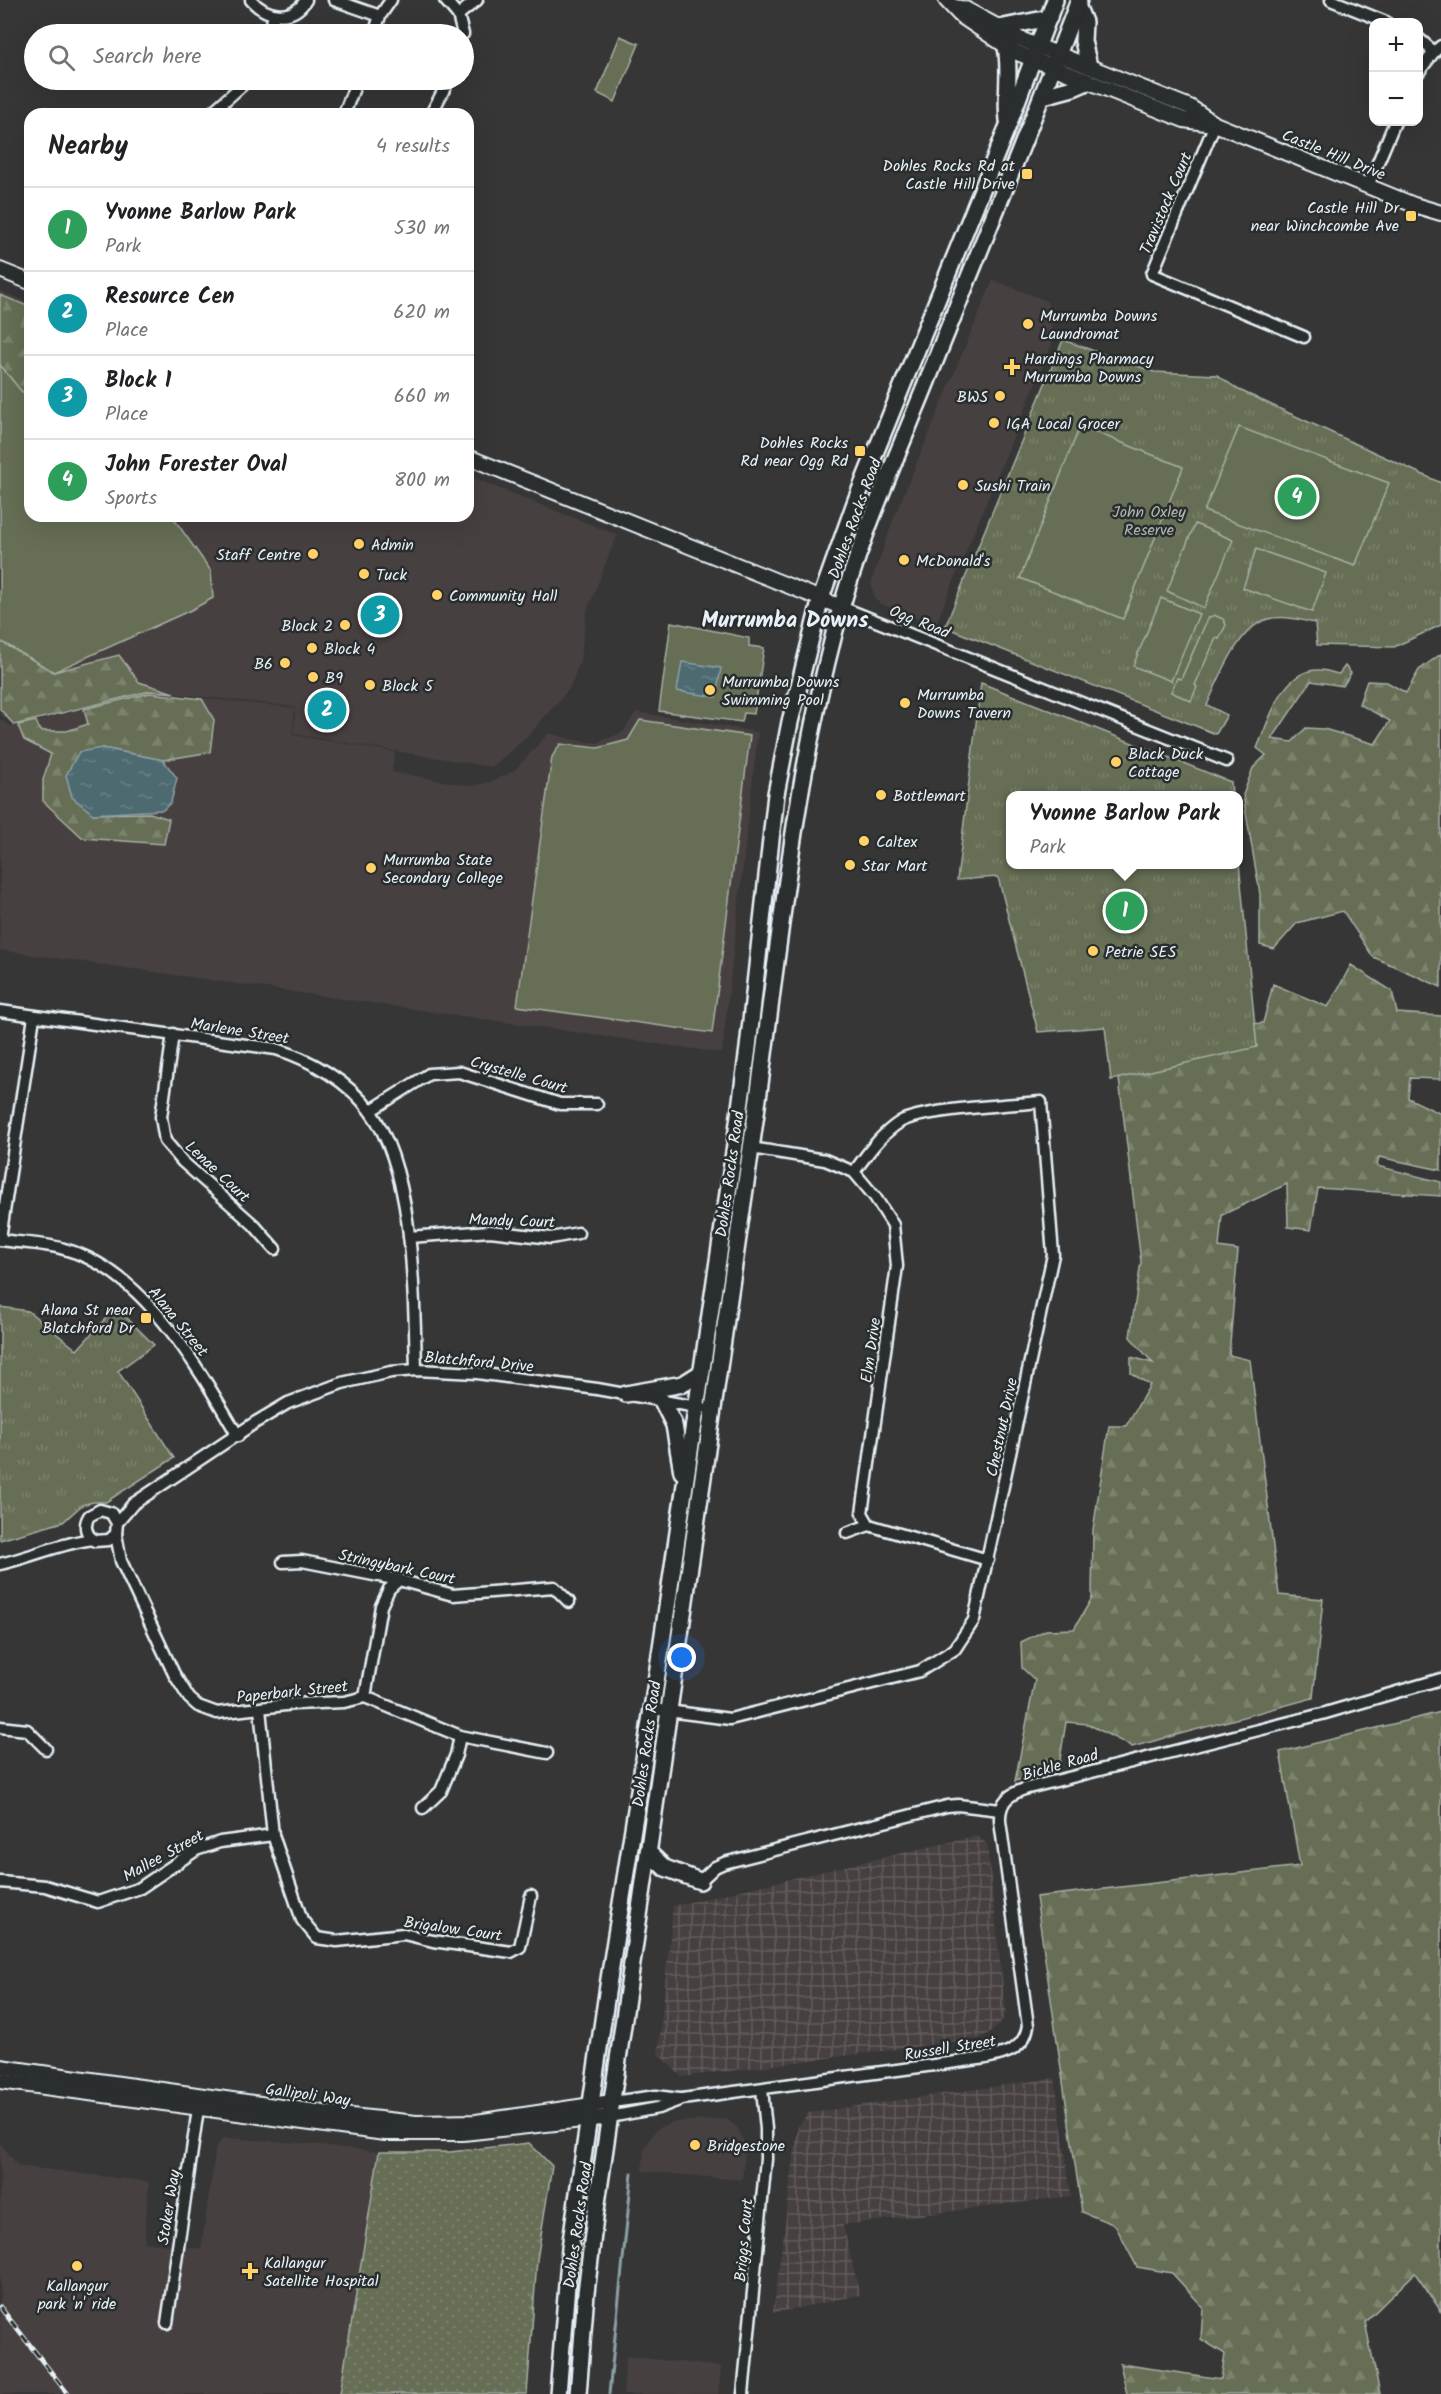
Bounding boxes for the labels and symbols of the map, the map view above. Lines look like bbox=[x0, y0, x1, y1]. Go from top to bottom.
street label: Castle Hill Drive bbox=[1278, 123, 1389, 188]
street label: Travistock Court bbox=[1134, 148, 1200, 259]
place label: Dohles Rocks Rd at Castle Hill Drive bbox=[883, 154, 1016, 197]
marker: Dohles Rocks Rd at Castle Hill Drive bbox=[1020, 167, 1034, 181]
place label: Castle Hill Dr near Winchcombe Ave bbox=[1251, 196, 1401, 239]
marker: Castle Hill Dr near Winchcombe Ave bbox=[1404, 209, 1418, 223]
place label: Murrumba Downs Laundromat bbox=[1040, 304, 1158, 347]
marker: Murrumba Downs Laundromat bbox=[1021, 317, 1035, 331]
place label: Hardings Pharmacy Murrumba Downs bbox=[1024, 347, 1154, 390]
marker: Hardings Pharmacy Murrumba Downs bbox=[1005, 360, 1019, 374]
place label: BWS bbox=[957, 385, 989, 410]
marker: BWS bbox=[993, 389, 1007, 403]
place label: IGA Local Grocer bbox=[1006, 412, 1121, 437]
marker: IGA Local Grocer bbox=[987, 416, 1001, 430]
place label: Dohles Rocks Rd near Ogg Rd bbox=[741, 431, 849, 474]
marker: Dohles Rocks Rd near Ogg Rd bbox=[853, 444, 867, 458]
street label: Dohles Rocks Road bbox=[822, 454, 889, 582]
place label: Sushi Train bbox=[975, 474, 1051, 499]
pin: 4 bbox=[1278, 474, 1316, 520]
marker: Sushi Train bbox=[956, 478, 970, 492]
park label: John Oxley Reserve bbox=[1112, 500, 1186, 543]
place label: Admin bbox=[371, 533, 414, 558]
marker: Admin bbox=[352, 537, 366, 551]
place label: Staff Centre bbox=[216, 543, 301, 568]
marker: Staff Centre bbox=[306, 547, 320, 561]
place label: McDonald's bbox=[916, 549, 991, 574]
marker: McDonald's bbox=[897, 553, 911, 567]
place label: Tuck bbox=[376, 563, 407, 588]
marker: Tuck bbox=[357, 567, 371, 581]
place label: Community Hall bbox=[449, 584, 558, 609]
marker: Community Hall bbox=[430, 588, 444, 602]
pin: 3 bbox=[360, 592, 400, 638]
street label: Ogg Road bbox=[885, 599, 954, 646]
district label: Murrumba Downs bbox=[702, 604, 869, 639]
place label: Block 2 bbox=[281, 614, 333, 639]
marker: Block 2 bbox=[338, 618, 352, 632]
place label: Block 4 bbox=[324, 637, 375, 662]
marker: Block 4 bbox=[305, 641, 319, 655]
place label: B6 bbox=[254, 652, 273, 677]
marker: B6 bbox=[278, 656, 292, 670]
place label: B9 bbox=[325, 666, 343, 691]
marker: B9 bbox=[306, 670, 320, 684]
place label: Murrumba Downs Swimming Pool bbox=[722, 670, 840, 713]
place label: Block 5 bbox=[382, 674, 434, 699]
marker: Block 5 bbox=[363, 678, 377, 692]
marker: Murrumba Downs Swimming Pool bbox=[703, 683, 717, 697]
place label: Murrumba Downs Tavern bbox=[917, 683, 1011, 726]
pin: 2 bbox=[308, 688, 346, 732]
marker: Murrumba Downs Tavern bbox=[898, 696, 912, 710]
place label: Black Duck Cottage bbox=[1128, 742, 1204, 785]
marker: Black Duck Cottage bbox=[1109, 755, 1123, 769]
place label: Bottlemart bbox=[893, 784, 966, 809]
marker: Bottlemart bbox=[874, 788, 888, 802]
place label: Caltex bbox=[876, 830, 918, 855]
marker: Caltex bbox=[857, 834, 871, 848]
place label: Murrumba State Secondary College bbox=[383, 848, 503, 891]
place label: Star Mart bbox=[862, 854, 928, 879]
marker: Star Mart bbox=[843, 858, 857, 872]
marker: Murrumba State Secondary College bbox=[364, 861, 378, 875]
pin: 1 bbox=[1106, 888, 1144, 934]
place label: Petrie SES bbox=[1105, 940, 1177, 965]
marker: Petrie SES bbox=[1086, 944, 1100, 958]
street label: Marlene Street bbox=[189, 1011, 292, 1052]
street label: Crystelle Court bbox=[467, 1050, 571, 1101]
street label: Dohles Rocks Road bbox=[709, 1109, 752, 1239]
street label: Lenae Court bbox=[179, 1135, 256, 1210]
street label: Mandy Court bbox=[468, 1207, 556, 1236]
street label: Alana Street bbox=[142, 1281, 215, 1363]
place label: Alana St near Blatchford Dr bbox=[41, 1298, 136, 1341]
marker: Alana St near Blatchford Dr bbox=[139, 1311, 153, 1325]
street label: Elm Drive bbox=[855, 1316, 888, 1385]
street label: Blatchford Drive bbox=[423, 1345, 535, 1380]
street label: Chestnut Drive bbox=[980, 1376, 1025, 1479]
street label: Stringybark Court bbox=[336, 1543, 458, 1592]
your location bbox=[667, 1643, 696, 1672]
street label: Paperbark Street bbox=[235, 1674, 350, 1711]
street label: Dohles Rocks Road bbox=[626, 1679, 669, 1809]
street label: Bickle Road bbox=[1019, 1742, 1102, 1788]
street label: Mallee Street bbox=[119, 1823, 210, 1889]
street label: Brigalow Court bbox=[402, 1910, 504, 1949]
street label: Russell Street bbox=[902, 2029, 999, 2068]
street label: Gallipoli Way bbox=[264, 2077, 352, 2114]
place label: Bridgestone bbox=[707, 2134, 785, 2159]
marker: Bridgestone bbox=[688, 2138, 702, 2152]
street label: Dohles Rocks Road bbox=[557, 2160, 600, 2290]
street label: Stoker Way bbox=[151, 2167, 188, 2247]
street label: Briggs Court bbox=[728, 2197, 761, 2283]
place label: Kallangur Satellite Hospital bbox=[264, 2251, 379, 2294]
marker: Kallangur park 'n' ride bbox=[70, 2259, 84, 2273]
marker: Kallangur Satellite Hospital bbox=[241, 2262, 259, 2280]
place label: Kallangur park 'n' ride bbox=[37, 2274, 116, 2317]

